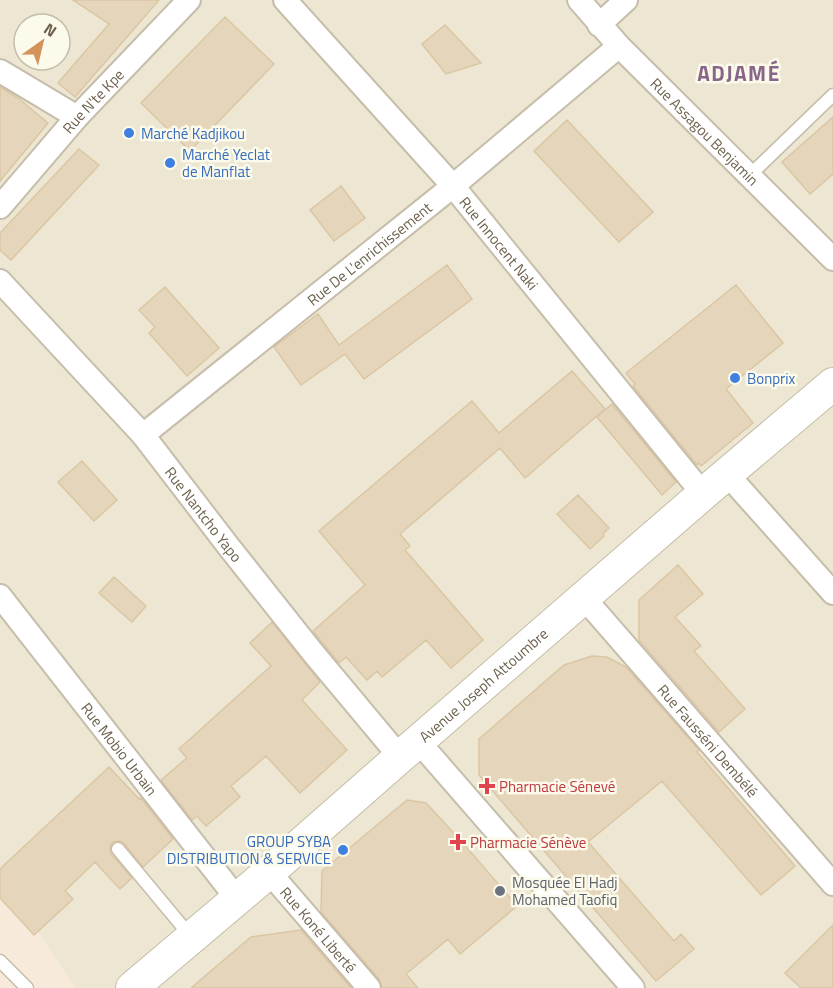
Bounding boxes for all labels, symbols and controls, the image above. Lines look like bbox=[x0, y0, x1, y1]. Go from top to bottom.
north arrow bbox=[12, 12, 72, 72]
text: N bbox=[39, 17, 62, 43]
district label: ADJAMÉ bbox=[697, 57, 781, 89]
street label: Rue N'te Kpe bbox=[56, 63, 129, 138]
street label: Rue Assagou Benjamin bbox=[645, 72, 764, 191]
place label: Marché Kadjikou bbox=[141, 122, 245, 145]
marker: Marché Kadjikou bbox=[122, 126, 136, 140]
place label: Marché Yeclat de Manflat bbox=[182, 143, 271, 183]
marker: Marché Yeclat de Manflat bbox=[163, 156, 177, 170]
street label: Rue Innocent Naki bbox=[454, 191, 544, 295]
street label: Rue De L'enrichissement bbox=[302, 196, 437, 311]
place label: Bonprix bbox=[747, 367, 796, 390]
marker: Bonprix bbox=[728, 371, 742, 385]
street label: Rue Nantcho Yapo bbox=[160, 461, 248, 567]
street label: Avenue Joseph Attoumbre bbox=[414, 622, 553, 747]
street label: Rue Fausséni Dembélé bbox=[652, 679, 764, 802]
street label: Rue Mobio Urbain bbox=[76, 697, 163, 800]
place label: Pharmacie Sénevé bbox=[499, 775, 615, 798]
marker: Pharmacie Sénevé bbox=[480, 779, 494, 793]
place label: GROUP SYBA DISTRIBUTION & SERVICE bbox=[167, 830, 331, 870]
place label: Pharmacie Sénève bbox=[470, 831, 586, 854]
marker: Pharmacie Sénève bbox=[451, 835, 465, 849]
marker: GROUP SYBA DISTRIBUTION & SERVICE bbox=[336, 843, 350, 857]
place label: Mosquée El Hadj Mohamed Taofiq bbox=[512, 871, 618, 911]
street label: Rue Koné Liberté bbox=[275, 881, 362, 978]
marker: Mosquée El Hadj Mohamed Taofiq bbox=[493, 884, 507, 898]

